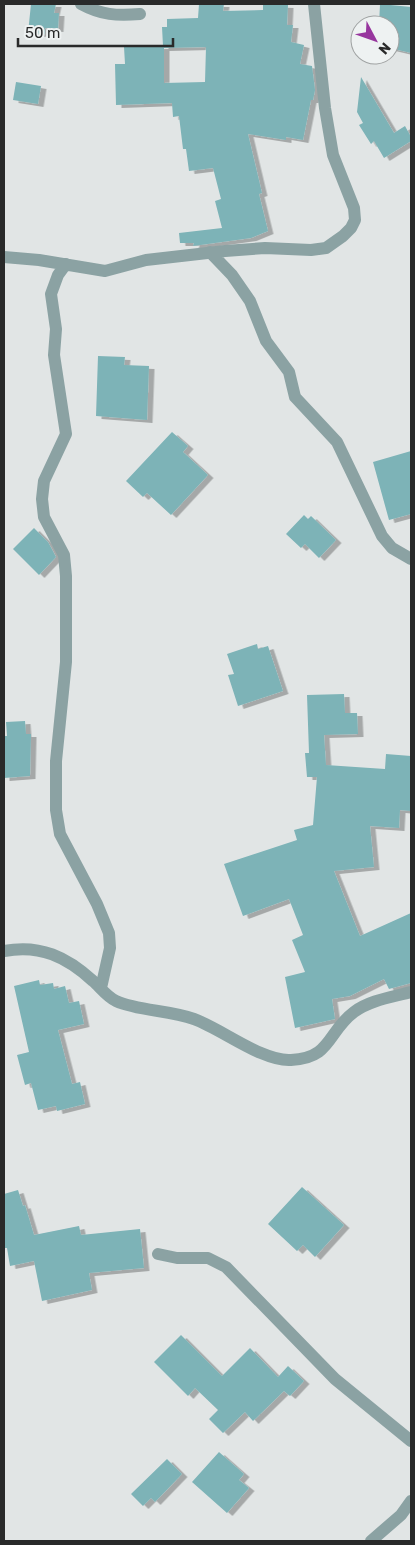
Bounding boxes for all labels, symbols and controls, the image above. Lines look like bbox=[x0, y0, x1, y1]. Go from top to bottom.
scale bar bbox=[18, 15, 172, 47]
north arrow bbox=[350, 15, 400, 65]
text: 50 m bbox=[25, 24, 60, 42]
text: N bbox=[375, 39, 394, 58]

